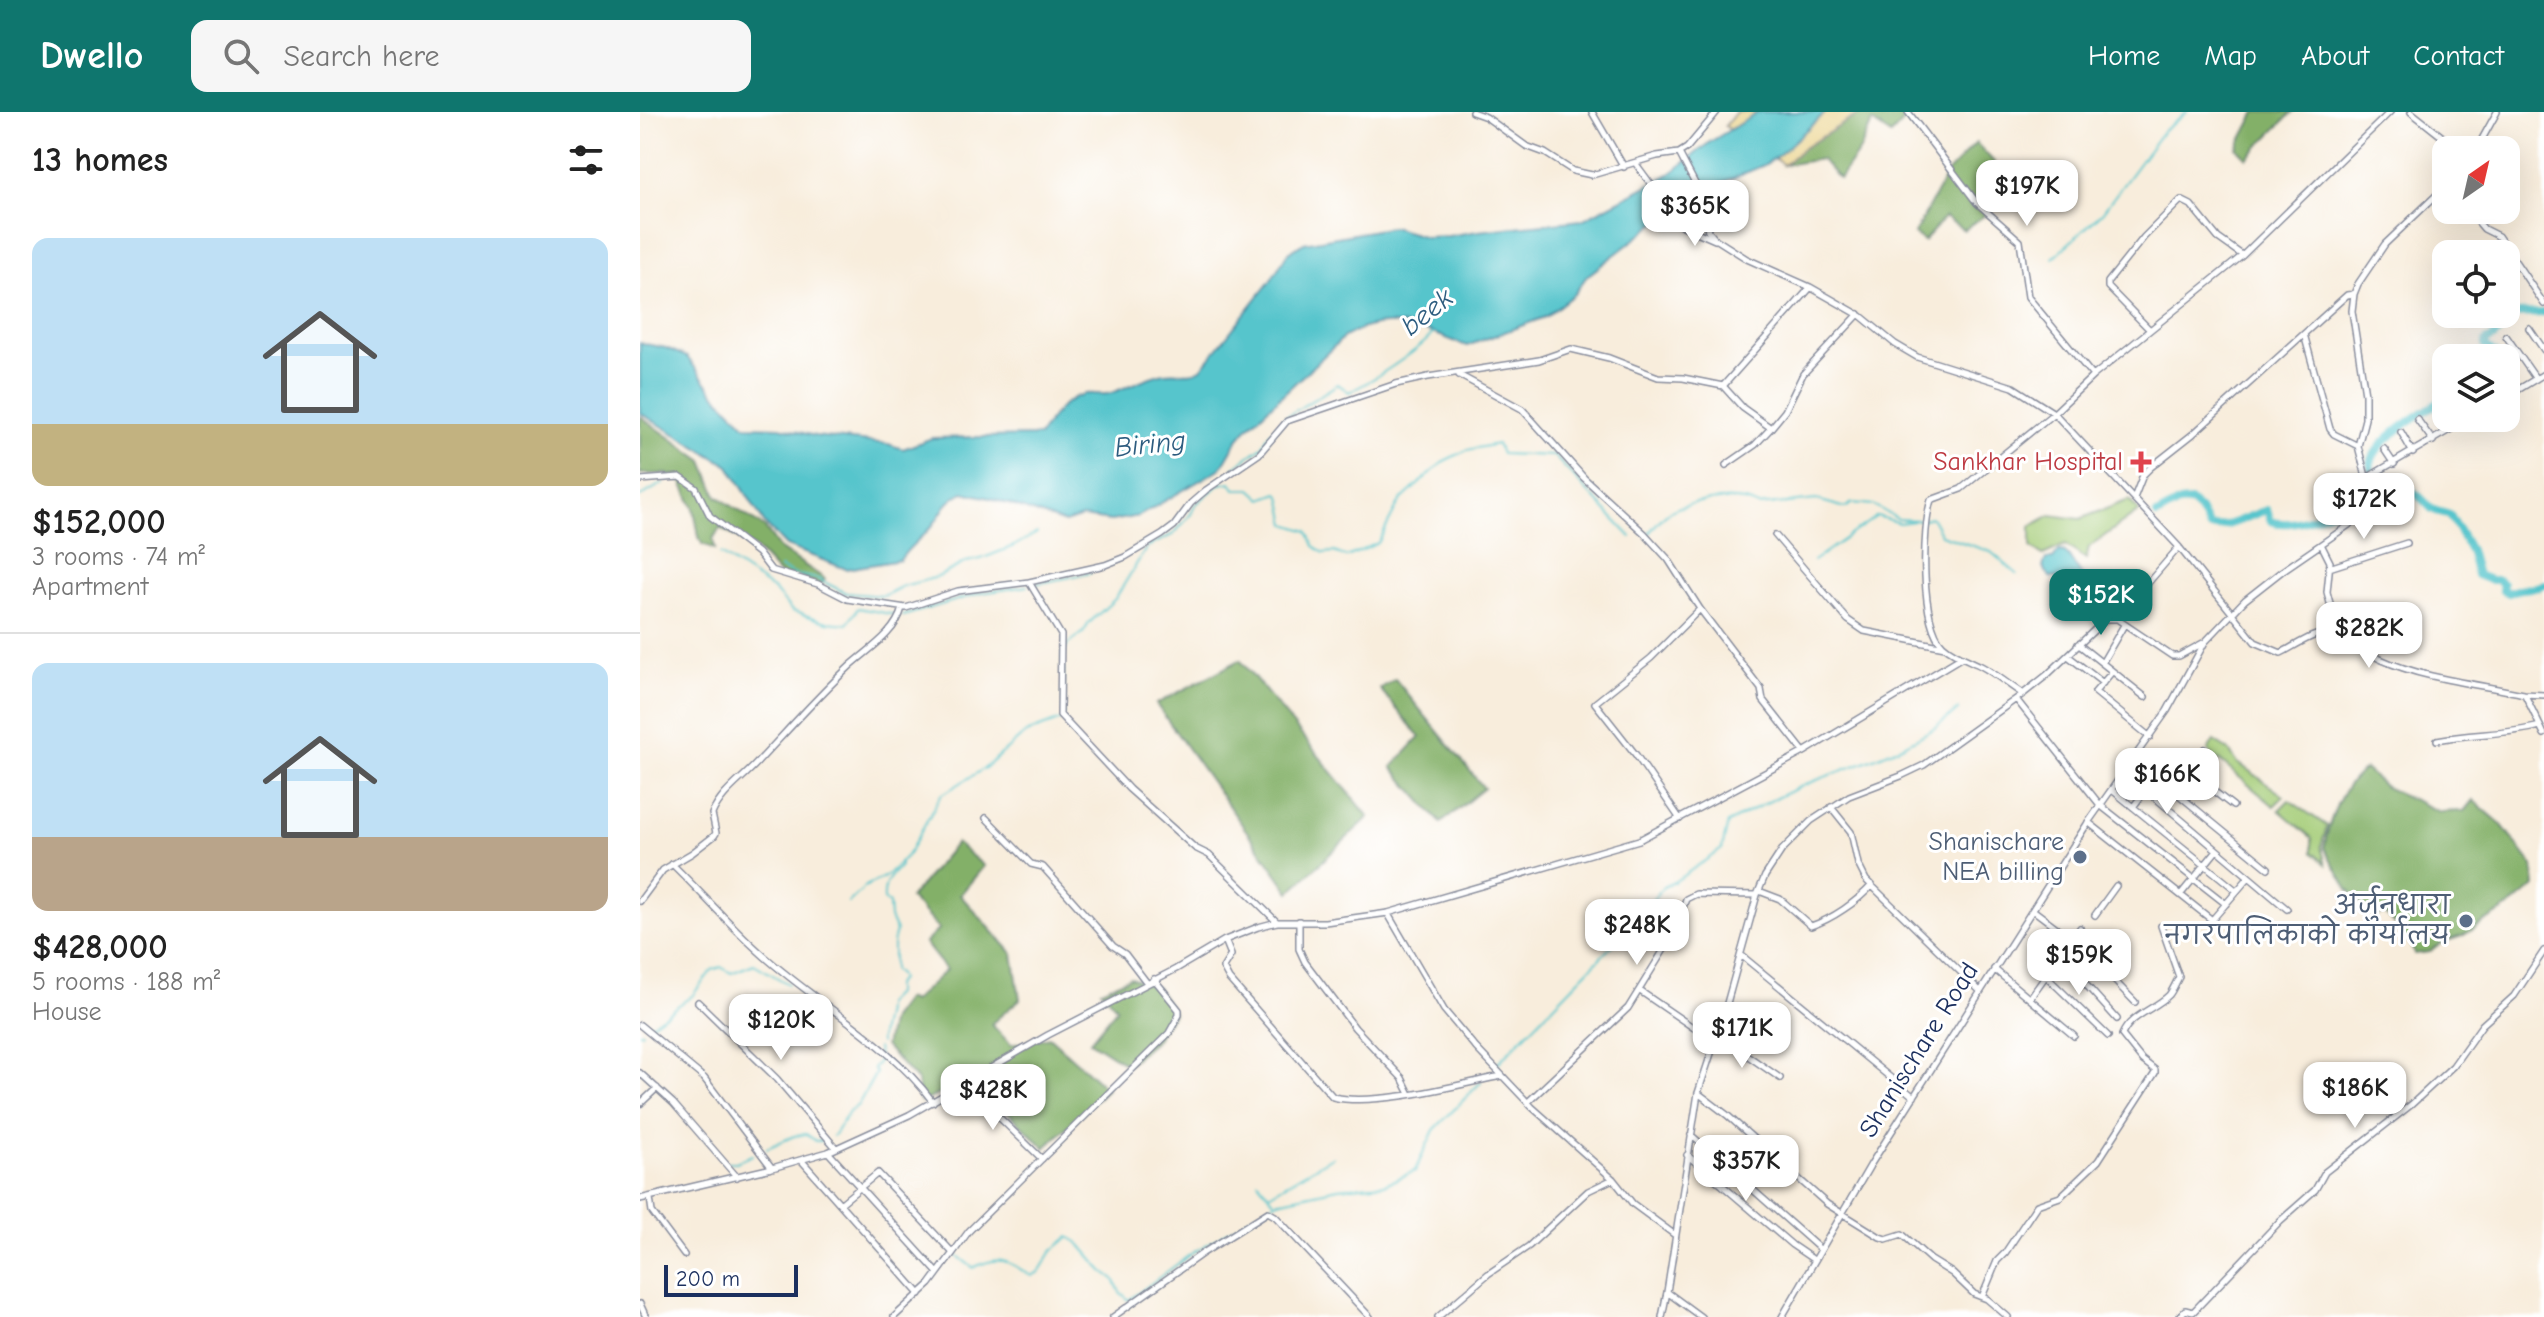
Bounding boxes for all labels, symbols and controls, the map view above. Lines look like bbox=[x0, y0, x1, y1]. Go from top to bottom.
search box bbox=[191, 20, 751, 92]
text: Dwello bbox=[40, 34, 143, 78]
icon: search bbox=[219, 34, 263, 78]
text: Search here bbox=[283, 39, 440, 74]
text: Home bbox=[2088, 40, 2160, 72]
text: Map bbox=[2204, 40, 2257, 72]
text: About bbox=[2301, 40, 2369, 72]
text: Contact bbox=[2413, 40, 2504, 72]
north arrow bbox=[2432, 136, 2520, 224]
map controls bbox=[2432, 136, 2520, 432]
icon: filters bbox=[564, 138, 608, 182]
text: 13 homes bbox=[32, 140, 168, 180]
pin: $197K bbox=[1971, 160, 2083, 228]
text: $197K bbox=[1994, 171, 2060, 201]
pin: $365K bbox=[1639, 180, 1751, 248]
text: $365K bbox=[1660, 191, 1730, 221]
button: locate bbox=[2432, 240, 2520, 328]
water label: beek bbox=[1395, 281, 1459, 342]
icon: home bbox=[248, 290, 392, 434]
button: layers bbox=[2432, 344, 2520, 432]
water label: Biring bbox=[1113, 424, 1187, 464]
place label: Sankhar Hospital bbox=[1933, 447, 2123, 477]
marker: Sankhar Hospital bbox=[2130, 451, 2152, 473]
pin: $172K bbox=[2308, 473, 2420, 541]
text: $172K bbox=[2331, 484, 2397, 514]
text: $152,000 bbox=[32, 502, 166, 542]
text: 3 rooms · 74 m² bbox=[32, 542, 205, 572]
pin: $152K bbox=[2045, 569, 2157, 637]
text: Apartment bbox=[32, 572, 148, 602]
text: $152K bbox=[2067, 580, 2135, 610]
pin: $282K bbox=[2313, 602, 2425, 670]
text: $282K bbox=[2334, 613, 2404, 643]
icon: home bbox=[248, 715, 392, 859]
pin: $166K bbox=[2111, 748, 2223, 816]
text: $166K bbox=[2133, 759, 2201, 789]
place label: Shanischare NEA billing bbox=[1929, 827, 2064, 887]
marker: Shanischare NEA billing bbox=[2071, 848, 2089, 866]
place label: अर्जुनधारा नगरपालिकाको कार्यालय bbox=[2162, 885, 2452, 951]
pin: $248K bbox=[1581, 899, 1693, 967]
text: $248K bbox=[1603, 910, 1671, 940]
marker: अर्जुनधारा नगरपालिकाको कार्यालय bbox=[2457, 912, 2475, 930]
text: $428,000 bbox=[32, 927, 168, 967]
pin: $159K bbox=[2023, 929, 2135, 997]
text: $159K bbox=[2045, 940, 2113, 970]
street label: Shanischare Road bbox=[1853, 957, 1985, 1143]
text: 5 rooms · 188 m² bbox=[32, 967, 220, 997]
pin: $120K bbox=[725, 994, 837, 1062]
text: House bbox=[32, 997, 102, 1027]
pin: $171K bbox=[1686, 1002, 1798, 1070]
text: $120K bbox=[747, 1005, 815, 1035]
text: $171K bbox=[1711, 1013, 1773, 1043]
pin: $186K bbox=[2299, 1062, 2411, 1130]
pin: $428K bbox=[937, 1064, 1049, 1132]
text: $186K bbox=[2321, 1073, 2389, 1103]
text: $428K bbox=[959, 1075, 1027, 1105]
pin: $357K bbox=[1690, 1135, 1802, 1203]
text: $357K bbox=[1712, 1146, 1780, 1176]
scale bar bbox=[664, 1261, 798, 1297]
text: 200 m bbox=[676, 1266, 740, 1292]

